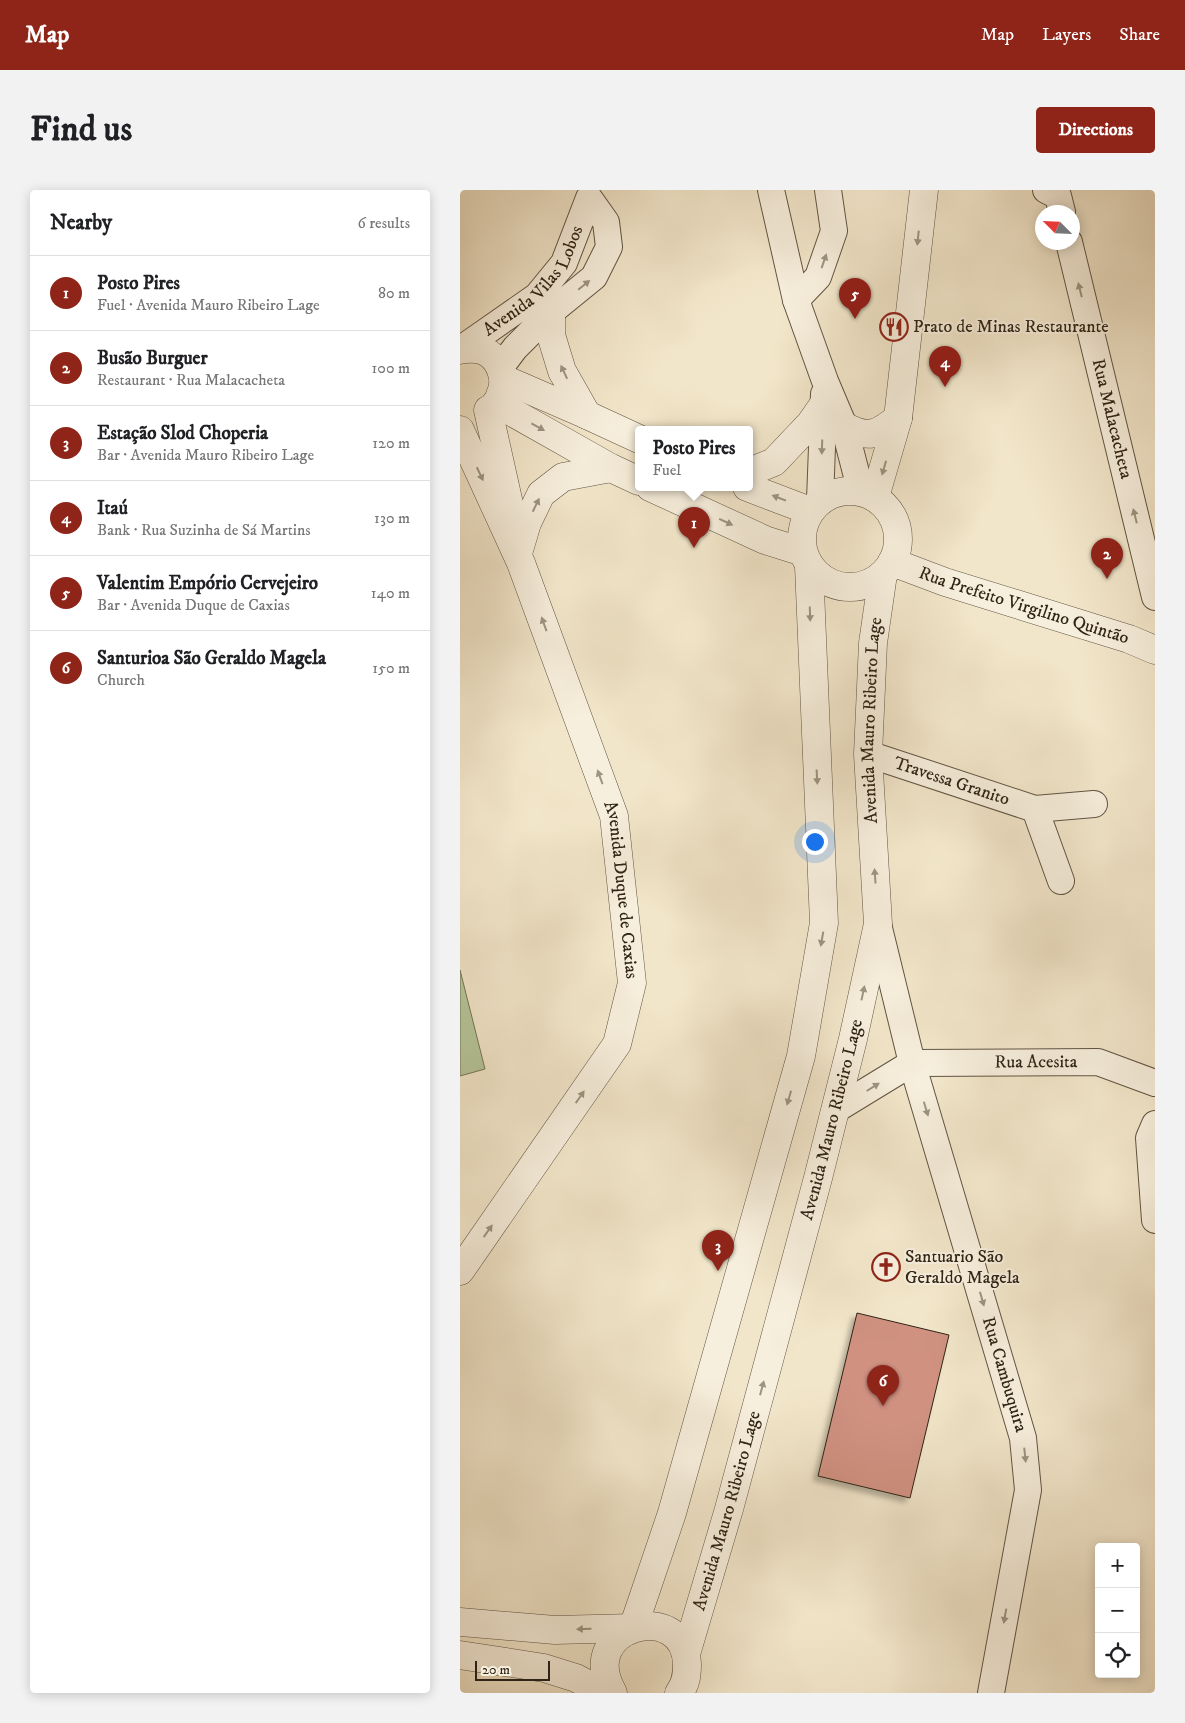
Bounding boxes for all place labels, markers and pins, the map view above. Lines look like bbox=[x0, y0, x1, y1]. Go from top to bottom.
pin: 5 bbox=[839, 278, 871, 319]
restaurant icon: Prato de Minas Restaurante bbox=[879, 312, 909, 342]
place label: Prato de Minas Restaurante bbox=[913, 316, 1109, 338]
pin: 4 bbox=[929, 346, 961, 387]
pin: 1 bbox=[678, 507, 710, 548]
pin: 2 bbox=[1091, 538, 1123, 579]
pin: 3 bbox=[702, 1230, 734, 1271]
place label: Santuario São Geraldo Magela bbox=[905, 1246, 1020, 1289]
church icon: Santuario São Geraldo Magela bbox=[871, 1252, 901, 1282]
pin: 6 bbox=[867, 1365, 899, 1406]

